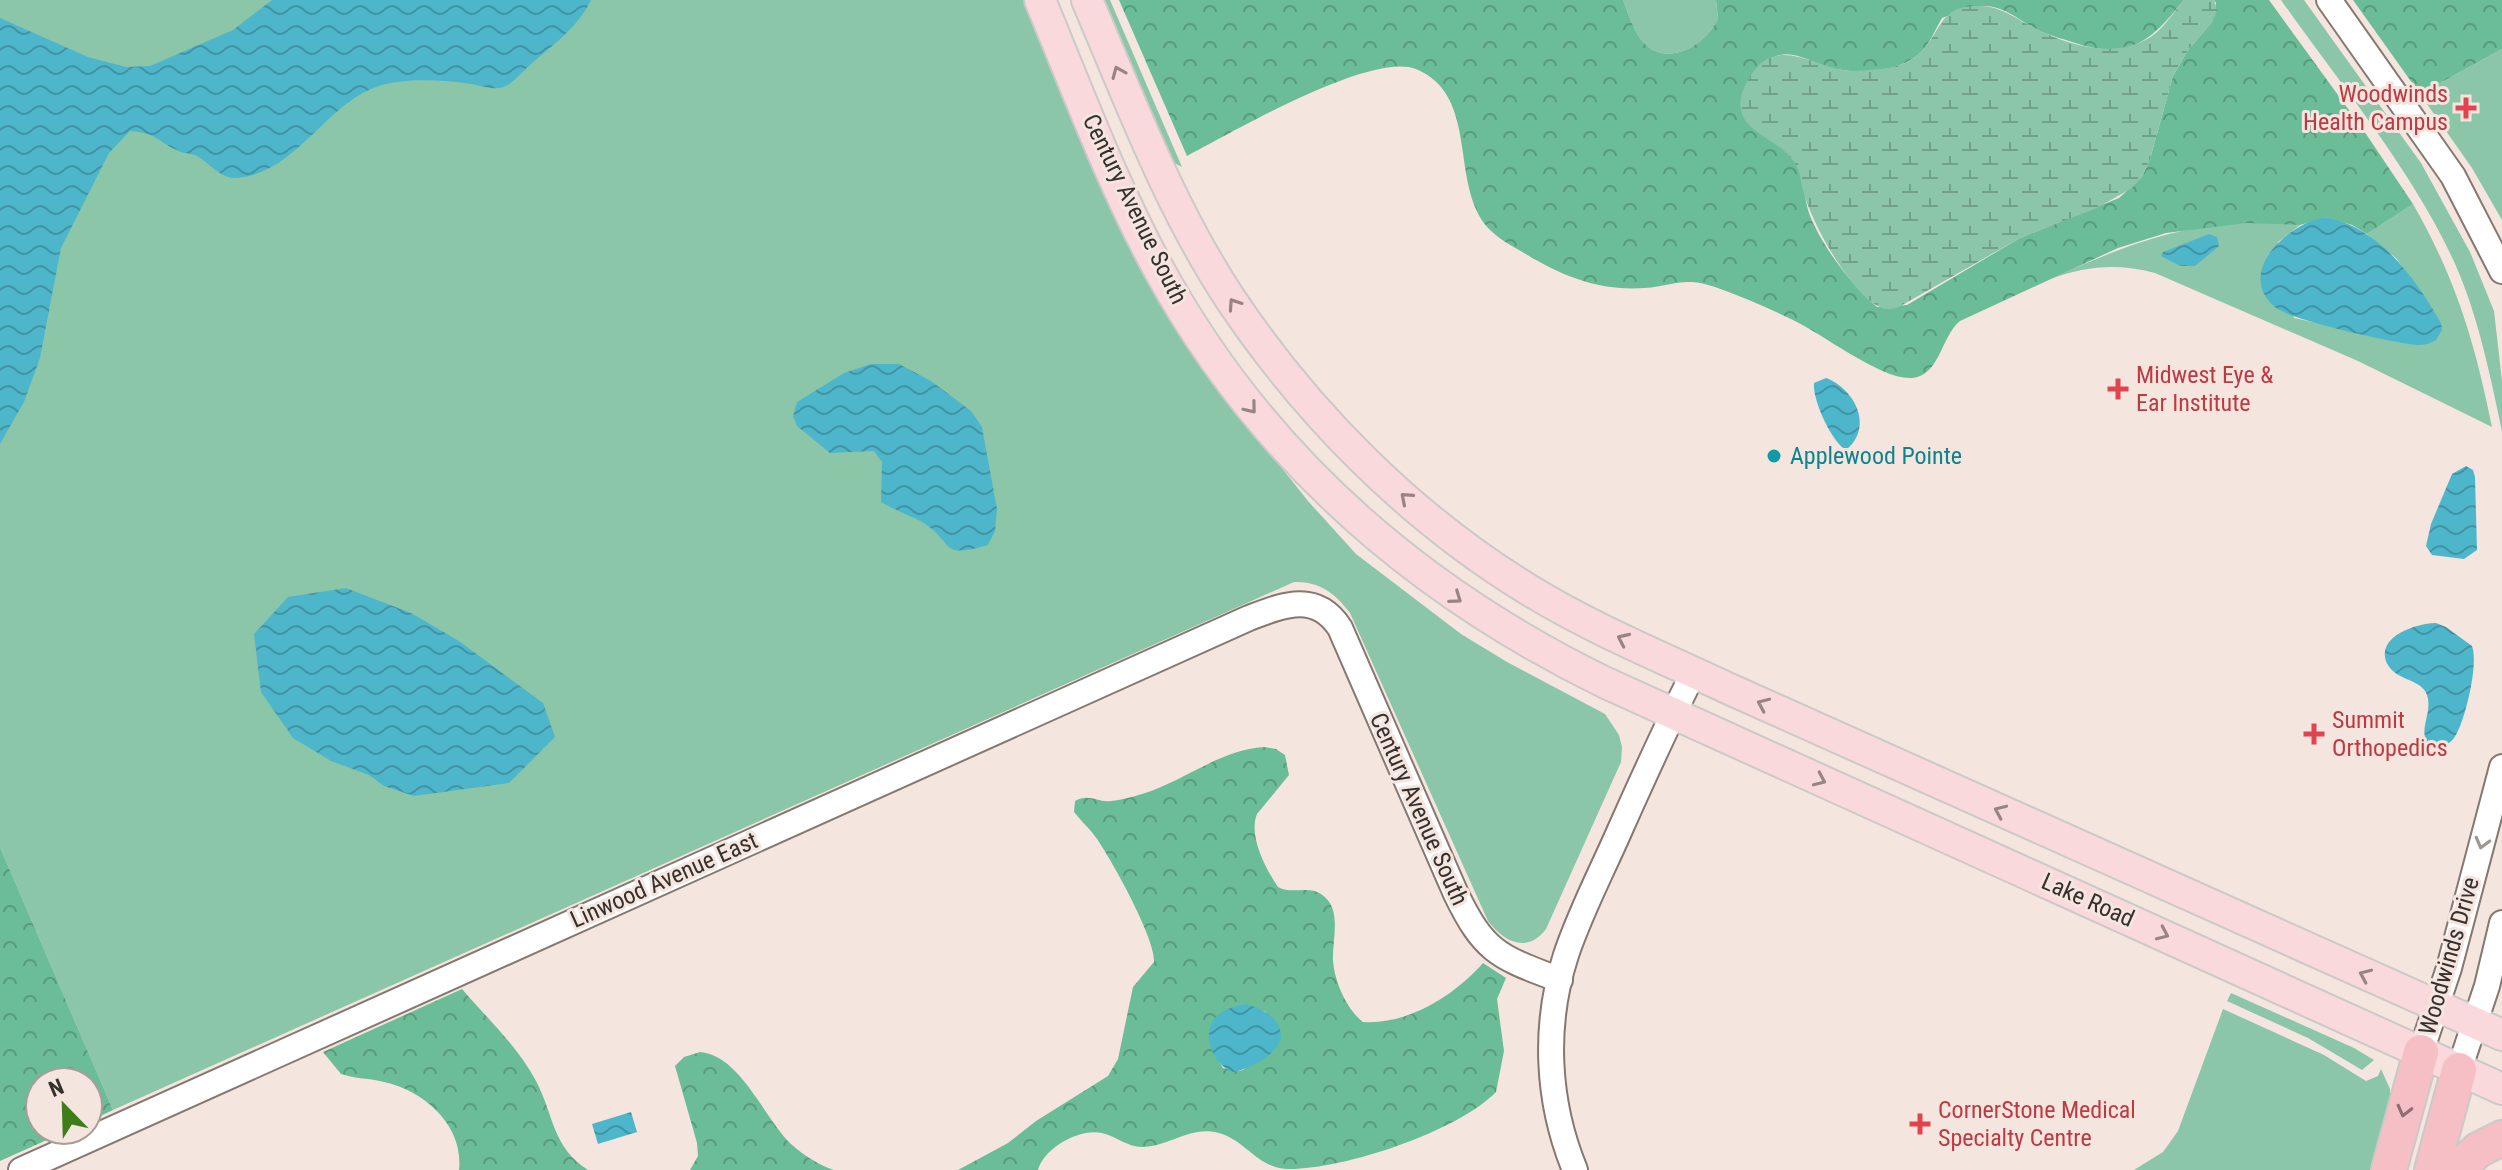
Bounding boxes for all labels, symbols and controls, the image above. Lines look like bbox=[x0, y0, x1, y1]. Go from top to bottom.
one-way arrow bbox=[1111, 66, 1127, 80]
place label: Woodwinds Health Campus bbox=[2303, 80, 2448, 136]
marker: Woodwinds Health Campus bbox=[2455, 97, 2477, 119]
street label: Century Avenue South bbox=[1077, 110, 1193, 308]
one-way arrow bbox=[1229, 298, 1244, 312]
place label: Midwest Eye & Ear Institute bbox=[2136, 361, 2273, 417]
marker: Midwest Eye & Ear Institute bbox=[2107, 378, 2129, 400]
one-way arrow bbox=[1241, 399, 1256, 413]
place label: Applewood Pointe bbox=[1790, 442, 1962, 470]
marker: Applewood Pointe bbox=[1765, 447, 1783, 465]
one-way arrow bbox=[1400, 493, 1415, 508]
one-way arrow bbox=[1447, 588, 1461, 603]
one-way arrow bbox=[1617, 633, 1631, 649]
one-way arrow bbox=[1757, 698, 1771, 714]
place label: Summit Orthopedics bbox=[2332, 706, 2448, 762]
street label: Century Avenue South bbox=[1364, 708, 1474, 910]
marker: Summit Orthopedics bbox=[2303, 723, 2325, 745]
one-way arrow bbox=[1812, 770, 1827, 786]
one-way arrow bbox=[1994, 805, 2008, 821]
street label: Linwood Avenue East bbox=[566, 826, 762, 934]
one-way arrow bbox=[2475, 835, 2492, 849]
street label: Lake Road bbox=[2037, 867, 2139, 933]
street label: Woodwinds Drive bbox=[2413, 874, 2485, 1038]
one-way arrow bbox=[2155, 925, 2170, 941]
one-way arrow bbox=[2359, 969, 2373, 985]
north arrow bbox=[24, 1066, 104, 1146]
text: N bbox=[45, 1074, 67, 1102]
place label: CornerStone Medical Specialty Centre bbox=[1938, 1096, 2136, 1152]
one-way arrow bbox=[2397, 1103, 2414, 1117]
marker: CornerStone Medical Specialty Centre bbox=[1909, 1113, 1931, 1135]

